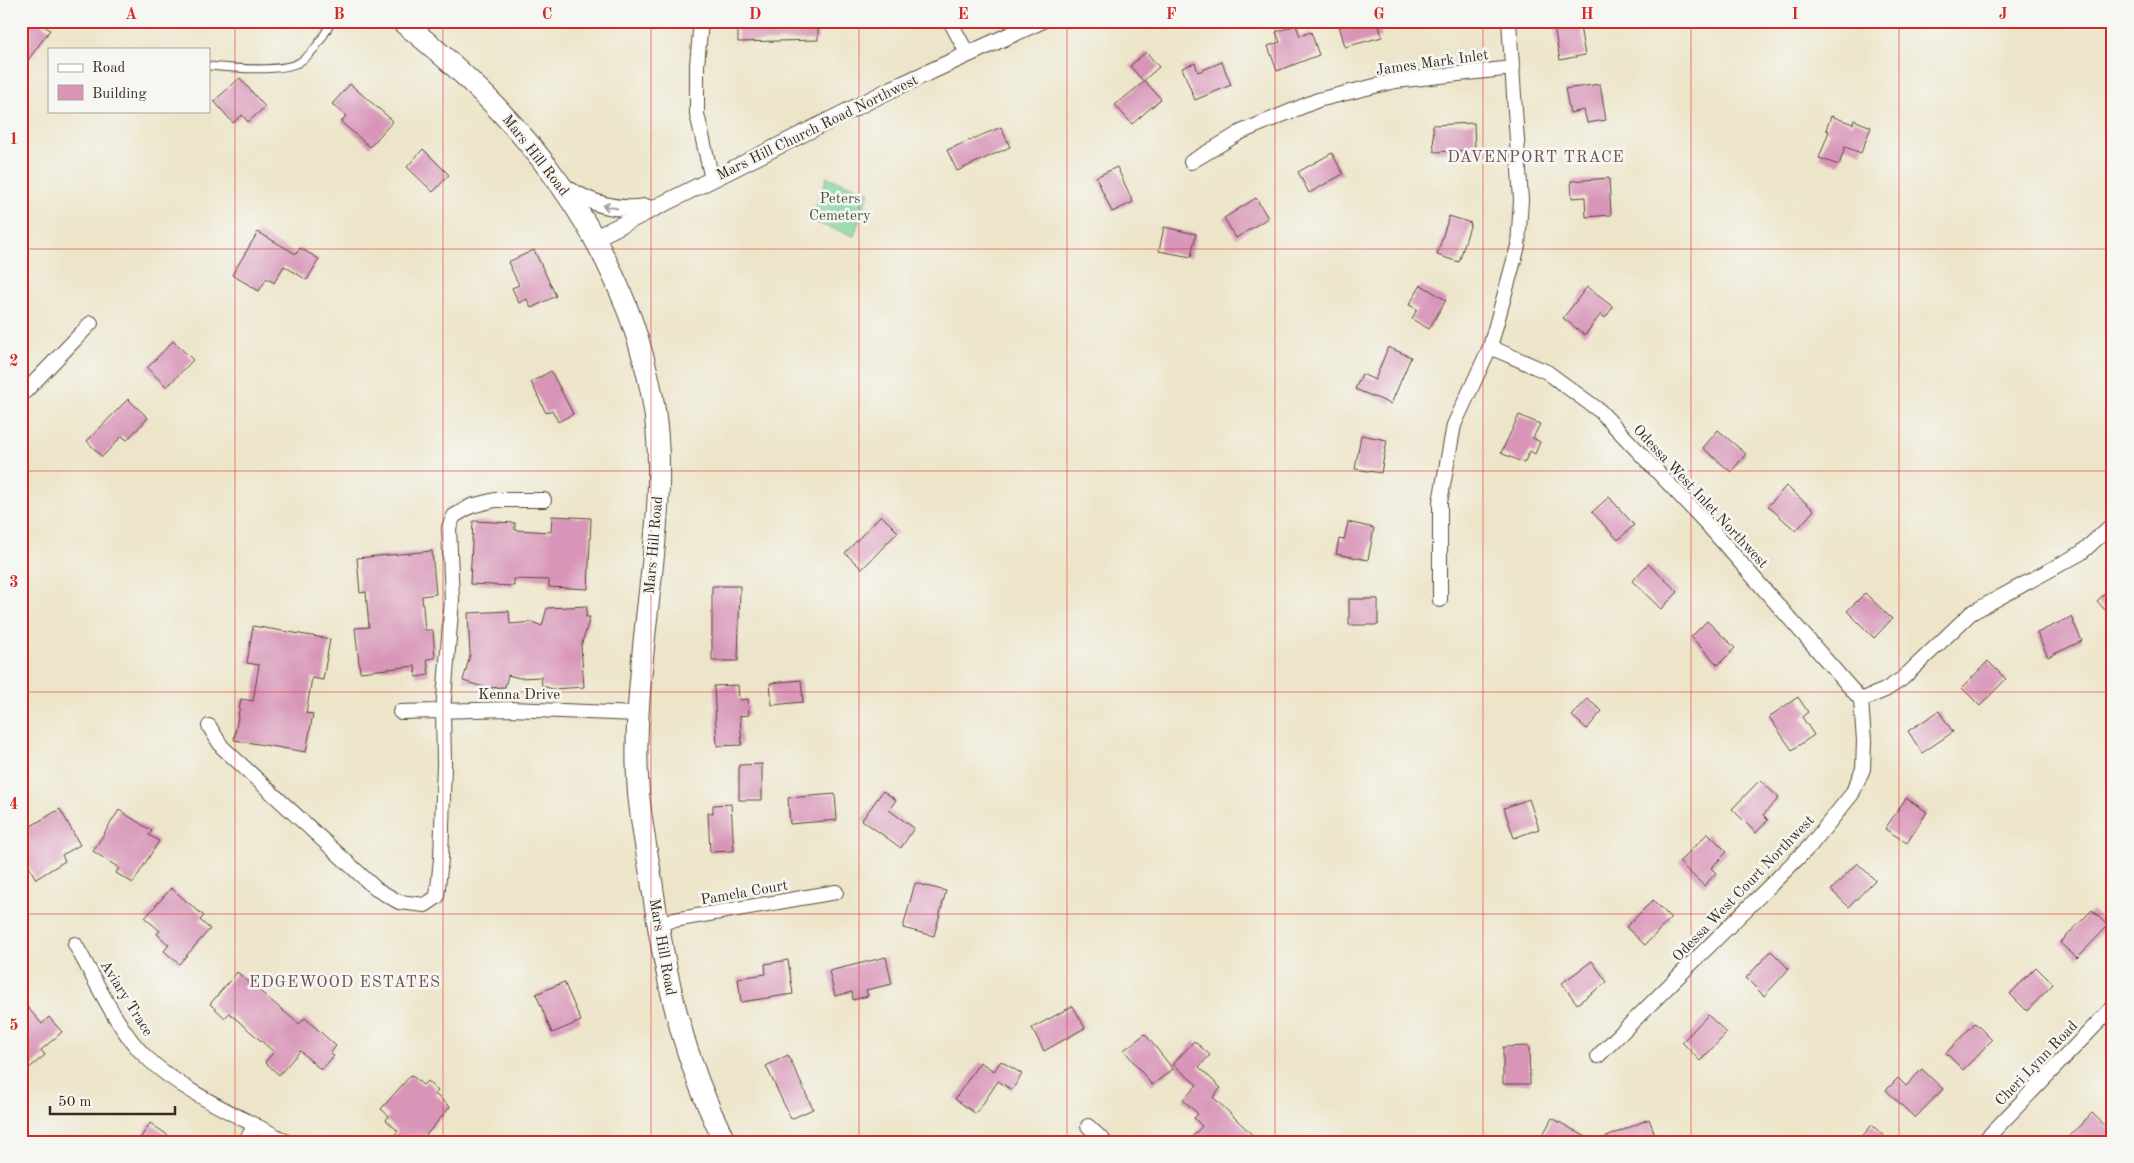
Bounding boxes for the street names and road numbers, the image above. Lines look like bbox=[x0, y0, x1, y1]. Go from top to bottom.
street label: James Mark Inlet bbox=[1375, 48, 1489, 79]
street label: Mars Hill Church Road Northwest bbox=[715, 73, 921, 184]
street label: Mars Hill Road bbox=[499, 113, 571, 199]
street label: Odessa West Inlet Northwest bbox=[1630, 422, 1770, 572]
street label: Mars Hill Road bbox=[643, 495, 666, 595]
street label: Kenna Drive bbox=[478, 688, 560, 703]
street label: Odessa West Court Northwest bbox=[1670, 813, 1818, 965]
street label: Pamela Court bbox=[699, 878, 789, 909]
street label: Mars Hill Road bbox=[646, 897, 677, 997]
street label: Aviary Trace bbox=[97, 958, 155, 1039]
street label: Cheri Lynn Road bbox=[1993, 1019, 2081, 1109]

